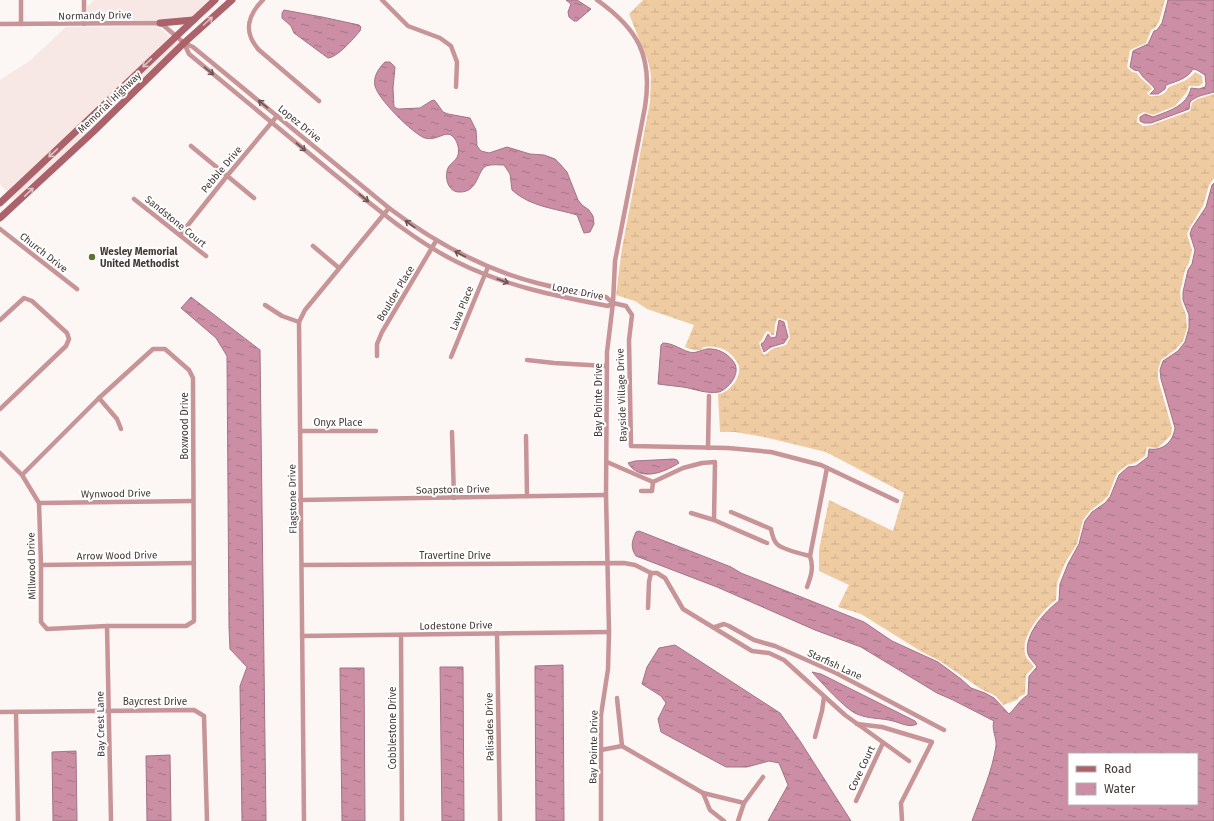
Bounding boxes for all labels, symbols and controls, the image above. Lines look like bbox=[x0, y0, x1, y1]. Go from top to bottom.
street label: Normandy Drive bbox=[58, 9, 132, 23]
one-way arrow bbox=[202, 17, 213, 26]
one-way arrow bbox=[142, 59, 152, 68]
one-way arrow bbox=[204, 67, 214, 76]
street label: Memorial Highway bbox=[76, 69, 144, 136]
one-way arrow bbox=[258, 100, 269, 109]
street label: Lopez Drive bbox=[275, 103, 323, 145]
one-way arrow bbox=[296, 143, 307, 152]
street label: Pebble Drive bbox=[199, 144, 245, 195]
one-way arrow bbox=[48, 149, 58, 158]
one-way arrow bbox=[23, 187, 34, 196]
street label: Sandstone Court bbox=[142, 193, 209, 250]
one-way arrow bbox=[358, 194, 369, 203]
one-way arrow bbox=[405, 220, 416, 228]
street label: Church Drive bbox=[17, 230, 70, 275]
place label: Wesley Memorial United Methodist bbox=[100, 246, 179, 270]
one-way arrow bbox=[454, 249, 466, 257]
marker: Wesley Memorial United Methodist bbox=[87, 252, 97, 262]
street label: Boulder Place bbox=[375, 264, 417, 323]
one-way arrow bbox=[497, 278, 509, 286]
street label: Lopez Drive bbox=[551, 281, 605, 303]
street label: Lava Place bbox=[448, 284, 476, 332]
street label: Bayside Village Drive bbox=[614, 348, 630, 442]
street label: Bay Pointe Drive bbox=[593, 363, 605, 437]
street label: Boxwood Drive bbox=[179, 392, 191, 460]
street label: Onyx Place bbox=[313, 417, 363, 429]
street label: Flagstone Drive bbox=[286, 464, 300, 534]
street label: Soapstone Drive bbox=[416, 483, 490, 497]
street label: Wynwood Drive bbox=[81, 487, 151, 501]
street label: Millwood Drive bbox=[25, 532, 39, 600]
street label: Arrow Wood Drive bbox=[77, 549, 157, 563]
street label: Travertine Drive bbox=[419, 550, 491, 562]
street label: Lodestone Drive bbox=[419, 619, 493, 633]
street label: Starfish Lane bbox=[805, 647, 864, 683]
street label: Cobblestone Drive bbox=[387, 687, 399, 769]
street label: Bay Crest Lane bbox=[94, 691, 108, 757]
street label: Palisades Drive bbox=[483, 693, 497, 761]
street label: Baycrest Drive bbox=[123, 696, 187, 708]
street label: Bay Pointe Drive bbox=[587, 710, 601, 784]
street label: Cove Court bbox=[846, 743, 878, 793]
legend bbox=[1068, 753, 1198, 805]
text: Road bbox=[1104, 762, 1132, 776]
text: Water bbox=[1104, 782, 1136, 796]

